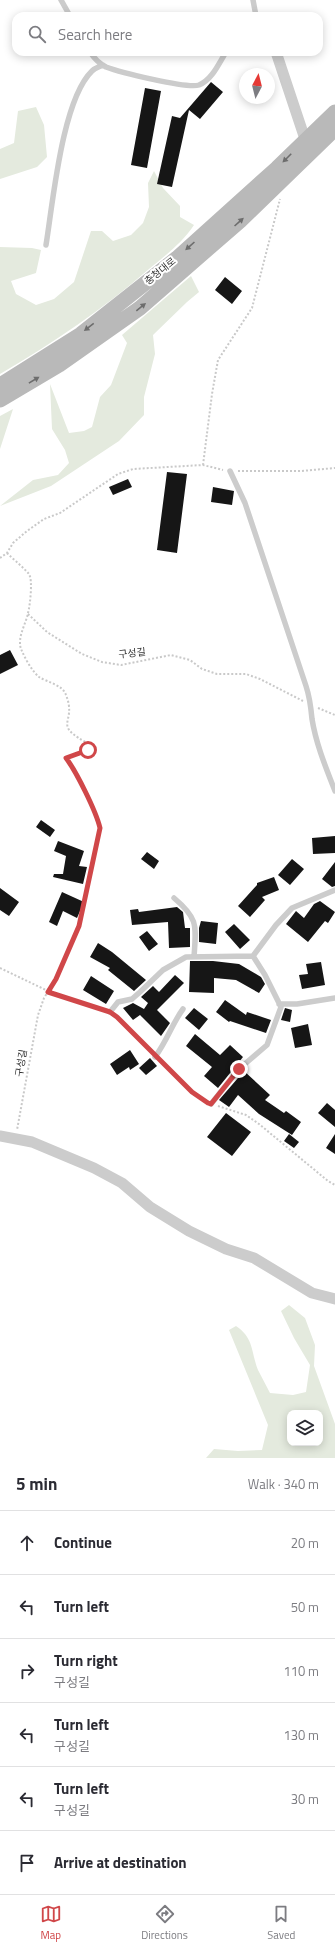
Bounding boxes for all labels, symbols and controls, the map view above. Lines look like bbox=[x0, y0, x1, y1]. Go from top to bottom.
search box bbox=[12, 12, 323, 56]
icon: search bbox=[26, 23, 48, 45]
text: Search here bbox=[58, 23, 132, 46]
north arrow bbox=[239, 68, 275, 104]
one-way arrow bbox=[282, 153, 292, 163]
one-way arrow bbox=[234, 217, 244, 226]
one-way arrow bbox=[185, 241, 196, 250]
street label: 충청대로 bbox=[141, 254, 179, 288]
one-way arrow bbox=[136, 303, 147, 311]
one-way arrow bbox=[84, 323, 95, 332]
one-way arrow bbox=[28, 376, 40, 383]
street label: 구성길 bbox=[117, 644, 147, 662]
route start bbox=[79, 741, 97, 759]
street label: 구성길 bbox=[11, 1048, 31, 1078]
route end bbox=[230, 1060, 248, 1078]
map controls bbox=[287, 1410, 323, 1446]
button: layers bbox=[287, 1410, 323, 1446]
text: 5 min bbox=[16, 1471, 57, 1497]
text: Walk · 340 m bbox=[248, 1474, 319, 1494]
text: Continue bbox=[54, 1531, 112, 1554]
icon: ahead bbox=[16, 1532, 38, 1554]
text: 20 m bbox=[291, 1533, 319, 1553]
text: Turn left bbox=[54, 1595, 109, 1618]
icon: left bbox=[16, 1596, 38, 1618]
text: 50 m bbox=[291, 1597, 319, 1617]
text: Turn right bbox=[54, 1649, 118, 1672]
icon: right bbox=[16, 1660, 38, 1682]
text: 110 m bbox=[283, 1661, 319, 1681]
text: 구성길 bbox=[54, 1672, 90, 1692]
text: Turn left bbox=[54, 1713, 109, 1736]
icon: left bbox=[16, 1724, 38, 1746]
text: 130 m bbox=[283, 1725, 319, 1745]
text: 구성길 bbox=[54, 1736, 90, 1756]
text: Turn left bbox=[54, 1777, 109, 1800]
icon: left bbox=[16, 1788, 38, 1810]
text: 30 m bbox=[291, 1789, 319, 1809]
text: 구성길 bbox=[54, 1800, 90, 1820]
text: Arrive at destination bbox=[54, 1851, 187, 1874]
icon: arrive bbox=[16, 1852, 38, 1874]
tab: Map bbox=[40, 1903, 62, 1943]
tab: Directions bbox=[141, 1903, 188, 1943]
tab: Saved bbox=[267, 1903, 295, 1943]

